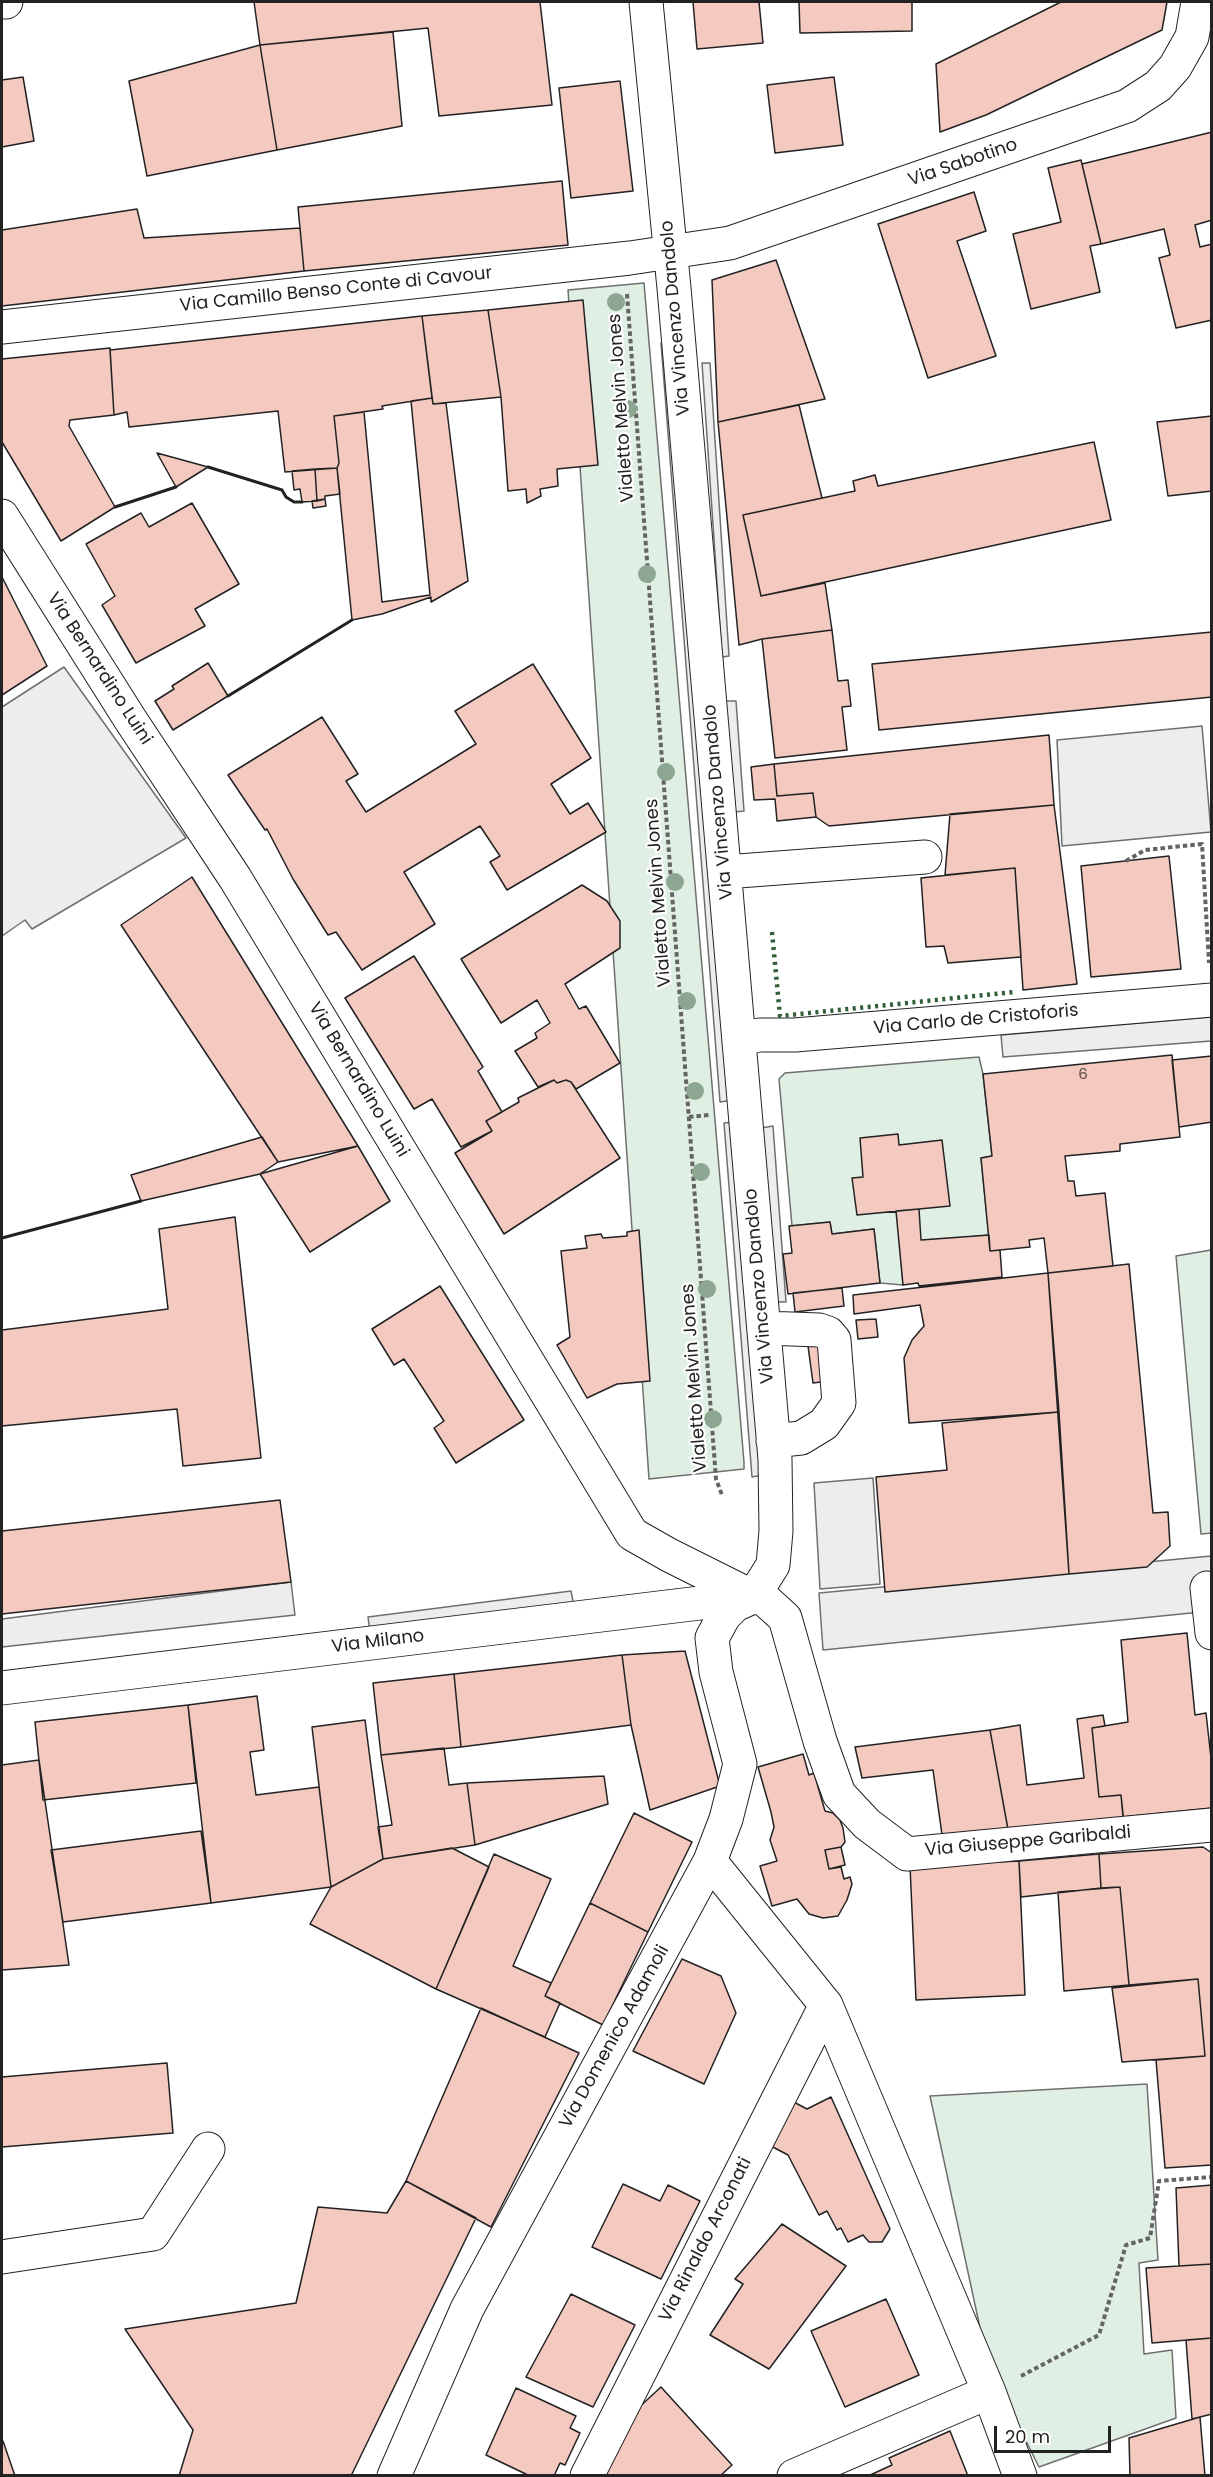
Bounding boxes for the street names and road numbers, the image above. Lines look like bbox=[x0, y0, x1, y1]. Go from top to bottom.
street label: Via Sabotino bbox=[906, 134, 1020, 192]
street label: Via Vincenzo Dandolo bbox=[657, 220, 695, 416]
street label: Via Camillo Benso Conte di Cavour bbox=[179, 263, 493, 317]
street label: Vialetto Melvin Jones bbox=[605, 313, 639, 503]
street label: Via Bernardino Luini bbox=[42, 589, 156, 749]
street label: Via Vincenzo Dandolo bbox=[700, 704, 738, 900]
street label: Vialetto Melvin Jones bbox=[642, 798, 676, 988]
street label: Via Bernardino Luini bbox=[303, 999, 413, 1161]
street label: Via Carlo de Cristoforis bbox=[873, 1000, 1079, 1040]
street label: Via Vincenzo Dandolo bbox=[741, 1188, 779, 1384]
street label: Vialetto Melvin Jones bbox=[678, 1283, 712, 1473]
street label: Via Milano bbox=[330, 1626, 426, 1658]
street label: Via Giuseppe Garibaldi bbox=[924, 1822, 1132, 1862]
street label: Via Domenico Adamoli bbox=[556, 1942, 674, 2132]
street label: Via Rinaldo Arconati bbox=[655, 2154, 757, 2326]

